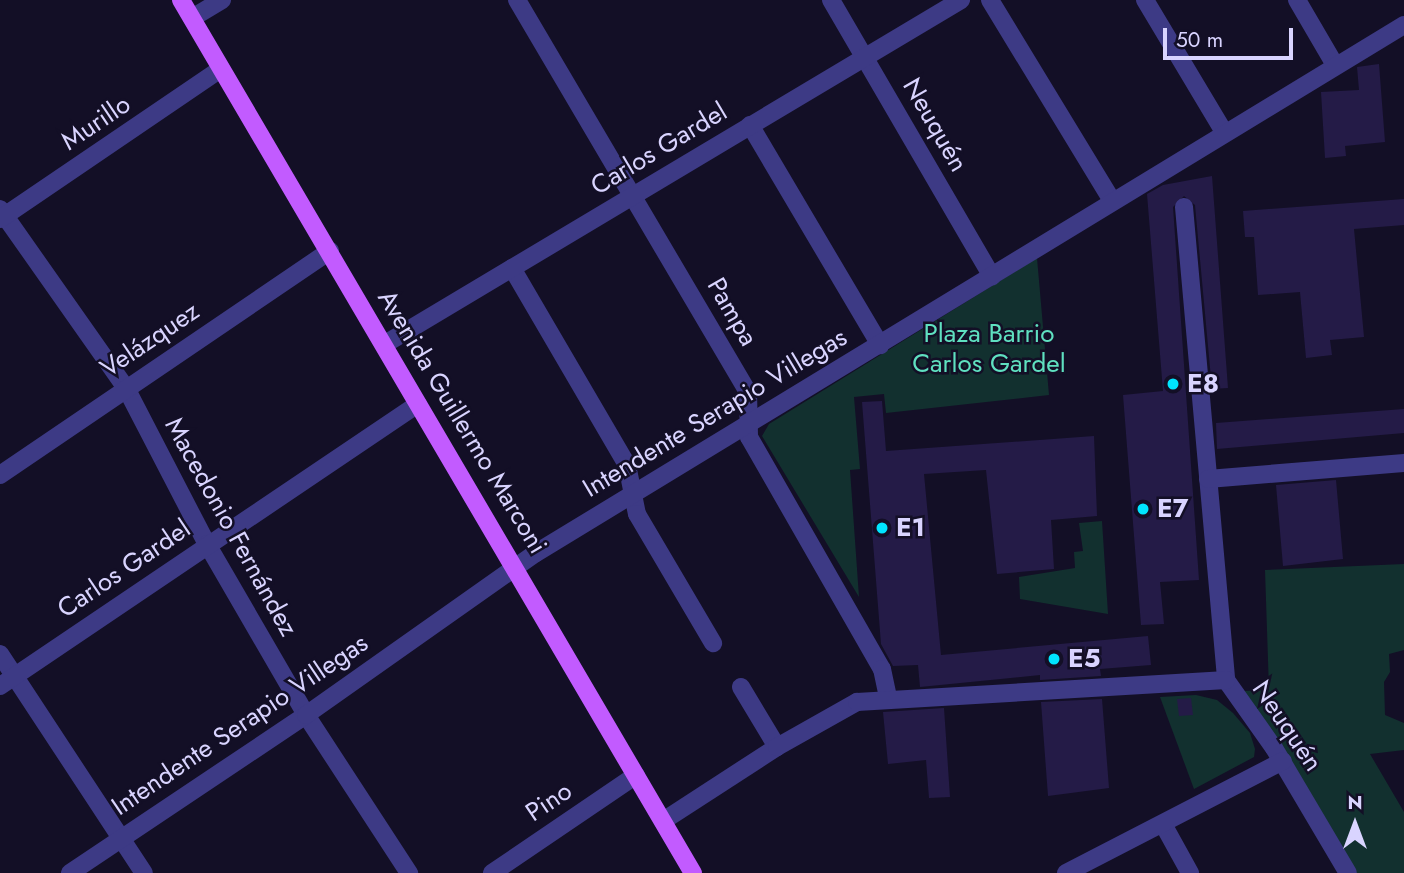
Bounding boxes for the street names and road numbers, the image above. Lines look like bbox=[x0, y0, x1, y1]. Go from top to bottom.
street label: Neuquén bbox=[896, 73, 974, 177]
street label: Murillo bbox=[56, 89, 136, 157]
street label: Carlos Gardel bbox=[585, 96, 733, 202]
street label: Pampa bbox=[700, 272, 764, 352]
street label: Avenida Guillermo Marconi bbox=[371, 285, 553, 559]
street label: Velázquez bbox=[95, 296, 205, 384]
street label: Intendente Serapio Villegas bbox=[577, 322, 853, 504]
street label: Macedonio Fernández bbox=[158, 412, 304, 642]
street label: Carlos Gardel bbox=[52, 513, 196, 625]
street label: Intendente Serapio Villegas bbox=[106, 628, 374, 822]
street label: Neuquén bbox=[1245, 675, 1329, 777]
street label: Pino bbox=[520, 775, 578, 829]

